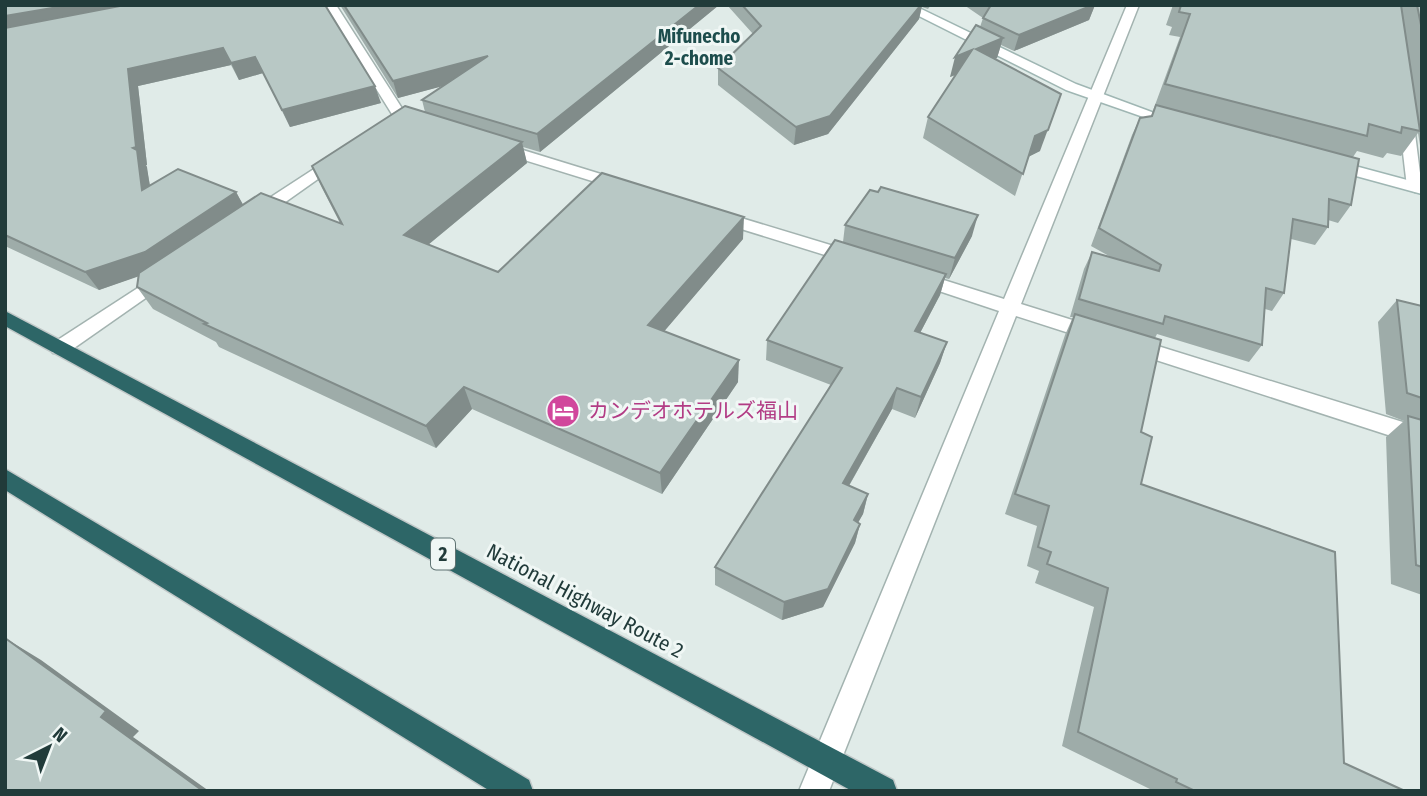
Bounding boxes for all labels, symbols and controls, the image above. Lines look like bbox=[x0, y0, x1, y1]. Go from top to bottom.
district label: Mifunecho 2-chome bbox=[658, 25, 740, 70]
hotel icon: カンデオホテルズ福山 bbox=[544, 392, 582, 430]
place label: カンデオホテルズ福山 bbox=[588, 398, 798, 424]
road number: 2 bbox=[431, 538, 455, 569]
street label: National Highway Route 2 bbox=[482, 538, 688, 664]
north arrow bbox=[14, 712, 84, 782]
text: N bbox=[48, 722, 72, 747]

